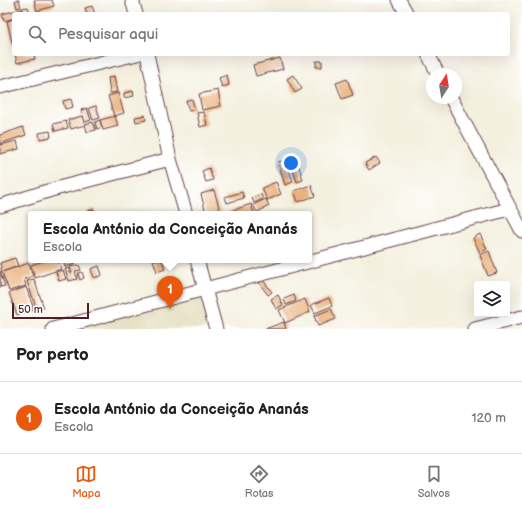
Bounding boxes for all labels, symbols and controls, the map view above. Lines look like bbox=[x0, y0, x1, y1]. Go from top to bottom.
search box bbox=[12, 12, 510, 56]
icon: search bbox=[26, 23, 48, 45]
text: Pesquisar aqui bbox=[58, 25, 158, 44]
north arrow bbox=[426, 68, 462, 104]
your location bbox=[281, 153, 301, 173]
popup bbox=[28, 211, 312, 263]
text: Escola António da Conceição Ananás bbox=[43, 220, 297, 239]
text: Escola bbox=[43, 239, 82, 255]
pin: 1 bbox=[157, 276, 183, 309]
map controls bbox=[474, 281, 510, 317]
button: layers bbox=[474, 281, 510, 317]
scale bar bbox=[12, 301, 89, 320]
text: 50 m bbox=[18, 303, 43, 316]
text: Por perto bbox=[16, 345, 89, 365]
text: Escola António da Conceição Ananás bbox=[54, 400, 309, 419]
text: 1 bbox=[26, 410, 32, 426]
text: 120 m bbox=[471, 410, 506, 426]
text: Escola bbox=[54, 419, 93, 435]
tab: Mapa bbox=[72, 463, 100, 500]
tab: Rotas bbox=[245, 463, 273, 500]
tab: Salvos bbox=[418, 463, 450, 500]

